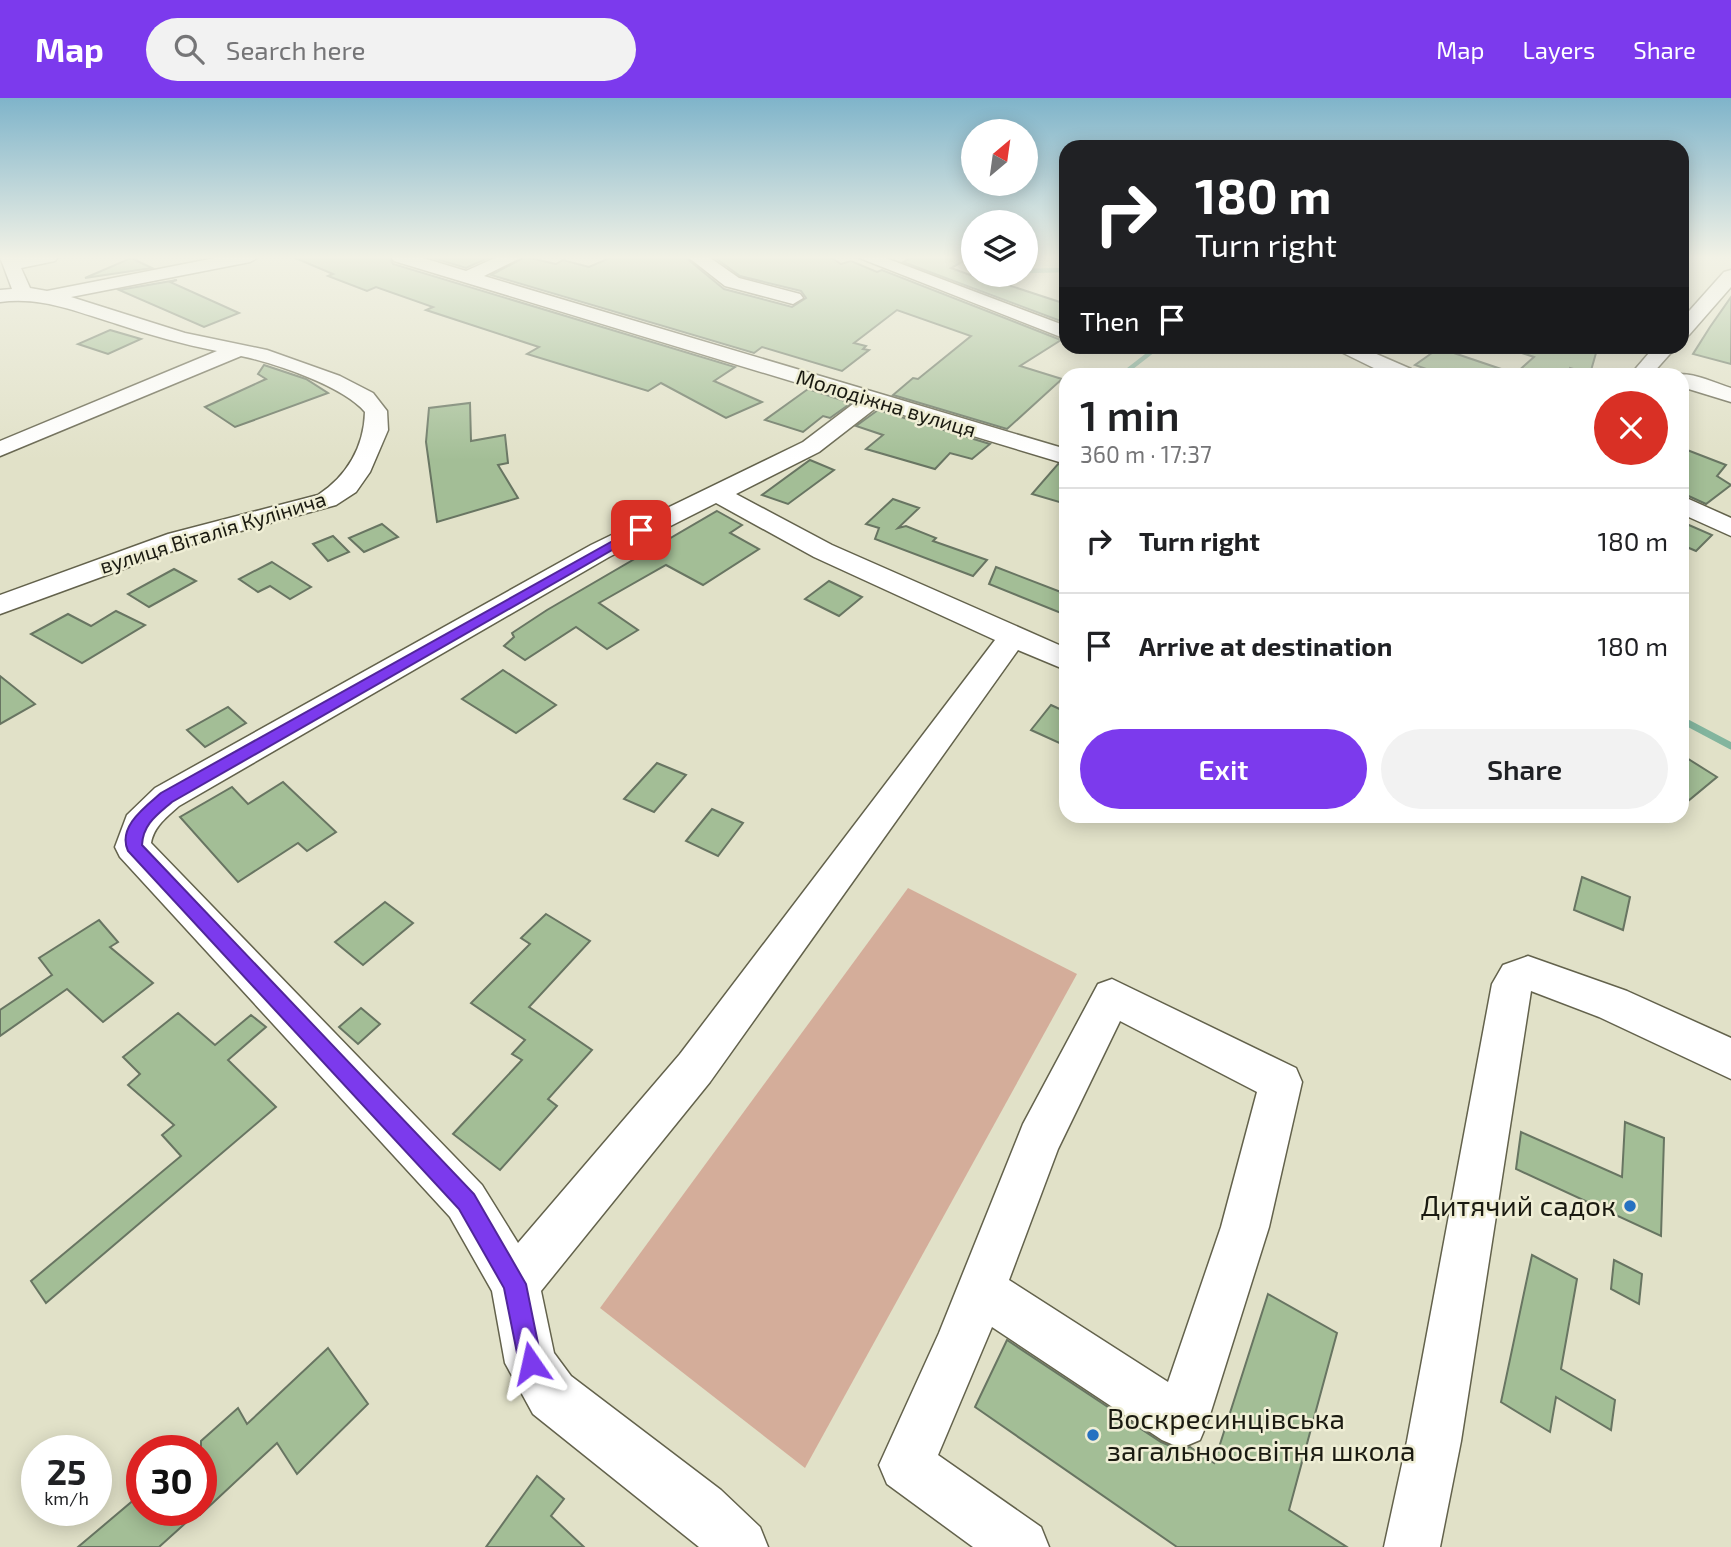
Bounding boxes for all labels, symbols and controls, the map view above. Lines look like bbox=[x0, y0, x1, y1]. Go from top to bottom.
search box bbox=[146, 18, 636, 81]
text: Map bbox=[35, 29, 104, 69]
icon: search bbox=[170, 30, 208, 68]
text: Search here bbox=[226, 34, 365, 65]
text: Map bbox=[1436, 35, 1484, 64]
text: Layers bbox=[1522, 35, 1595, 64]
text: Share bbox=[1633, 35, 1696, 64]
north arrow bbox=[961, 119, 1038, 196]
map controls bbox=[961, 119, 1038, 287]
text: 180 m bbox=[1195, 165, 1331, 224]
icon: right bbox=[1080, 168, 1171, 259]
button: layers bbox=[961, 210, 1038, 287]
text: Turn right bbox=[1195, 225, 1337, 263]
icon: arrive bbox=[1153, 301, 1191, 339]
text: Then bbox=[1080, 305, 1139, 336]
street label: Молодіжна вулиця bbox=[793, 363, 979, 443]
text: 1 min bbox=[1080, 389, 1180, 439]
button: close bbox=[1594, 391, 1668, 465]
text: 360 m · 17:37 bbox=[1080, 440, 1212, 468]
street label: вулиця Віталія Кулінича bbox=[96, 485, 329, 579]
pin bbox=[611, 500, 671, 560]
icon: arrive bbox=[622, 511, 660, 549]
icon: right bbox=[1080, 522, 1118, 560]
text: Turn right bbox=[1139, 525, 1260, 556]
text: 180 m bbox=[1598, 525, 1668, 556]
icon: arrive bbox=[1080, 627, 1118, 665]
text: Arrive at destination bbox=[1139, 630, 1392, 661]
text: 180 m bbox=[1598, 630, 1668, 661]
button: Exit bbox=[1080, 729, 1367, 809]
button: Share bbox=[1381, 729, 1668, 809]
place label: Дитячий садок bbox=[1421, 1188, 1616, 1222]
marker: Дитячий садок bbox=[1622, 1198, 1638, 1214]
position arrow bbox=[494, 1326, 568, 1400]
place label: Воскресинцівська загальноосвітня школа bbox=[1107, 1401, 1415, 1467]
marker: Воскресинцівська загальноосвітня школа bbox=[1085, 1427, 1101, 1443]
speed limit sign: 30 bbox=[126, 1435, 217, 1526]
text: 25 bbox=[47, 1450, 86, 1492]
text: km/h bbox=[44, 1487, 89, 1509]

